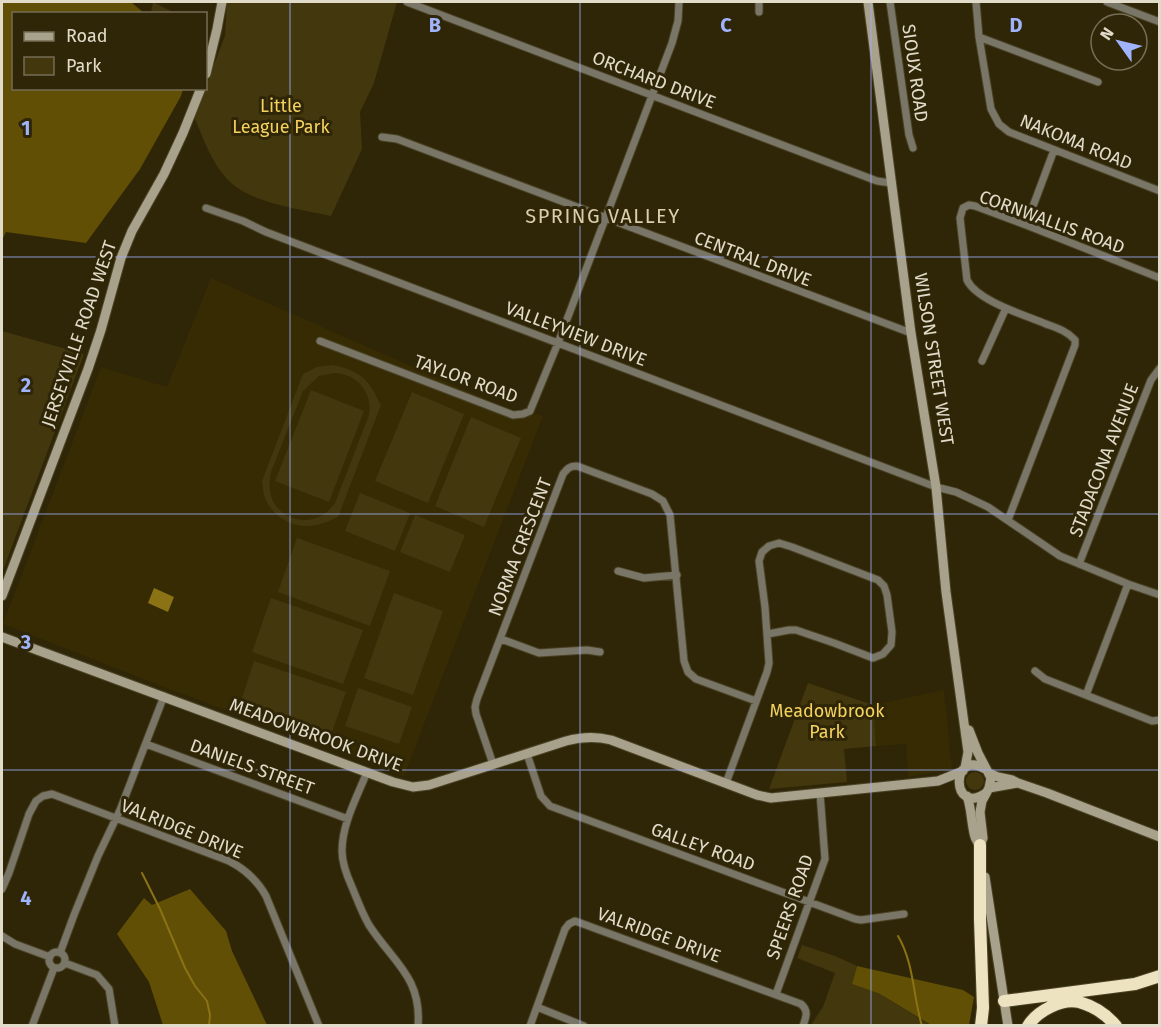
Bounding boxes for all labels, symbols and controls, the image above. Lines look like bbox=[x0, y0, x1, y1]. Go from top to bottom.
legend bbox=[12, 12, 207, 90]
north arrow bbox=[1089, 12, 1149, 72]
text: B bbox=[429, 13, 441, 37]
text: C bbox=[720, 13, 732, 37]
text: D bbox=[1009, 13, 1023, 37]
street label: SIOUX ROAD bbox=[897, 23, 933, 123]
text: N bbox=[1096, 24, 1118, 44]
text: Road bbox=[66, 25, 108, 47]
street label: ORCHARD DRIVE bbox=[589, 46, 719, 114]
text: Park bbox=[66, 55, 102, 77]
park label: Little League Park bbox=[232, 95, 330, 138]
street label: NAKOMA ROAD bbox=[1017, 109, 1135, 175]
text: 1 bbox=[21, 116, 31, 140]
street label: CORNWALLIS ROAD bbox=[976, 185, 1128, 259]
district label: SPRING VALLEY bbox=[525, 204, 681, 228]
street label: CENTRAL DRIVE bbox=[691, 227, 815, 291]
street label: JERSEYVILLE ROAD WEST bbox=[37, 237, 121, 430]
street label: WILSON STREET WEST bbox=[910, 271, 959, 447]
street label: VALLEYVIEW DRIVE bbox=[502, 297, 650, 371]
street label: TAYLOR ROAD bbox=[411, 350, 521, 408]
text: 2 bbox=[21, 373, 31, 397]
street label: STADACONA AVENUE bbox=[1065, 380, 1143, 540]
street label: NORMA CRESCENT bbox=[484, 474, 557, 619]
text: 3 bbox=[20, 630, 31, 654]
street label: MEADOWBROOK DRIVE bbox=[227, 693, 405, 777]
park label: Meadowbrook Park bbox=[770, 700, 885, 743]
street label: DANIELS STREET bbox=[187, 734, 318, 800]
street label: VALRIDGE DRIVE bbox=[118, 794, 246, 864]
street label: GALLEY ROAD bbox=[648, 818, 758, 876]
street label: SPEERS ROAD bbox=[762, 852, 818, 962]
text: 4 bbox=[20, 886, 32, 910]
street label: VALRIDGE DRIVE bbox=[594, 902, 724, 968]

